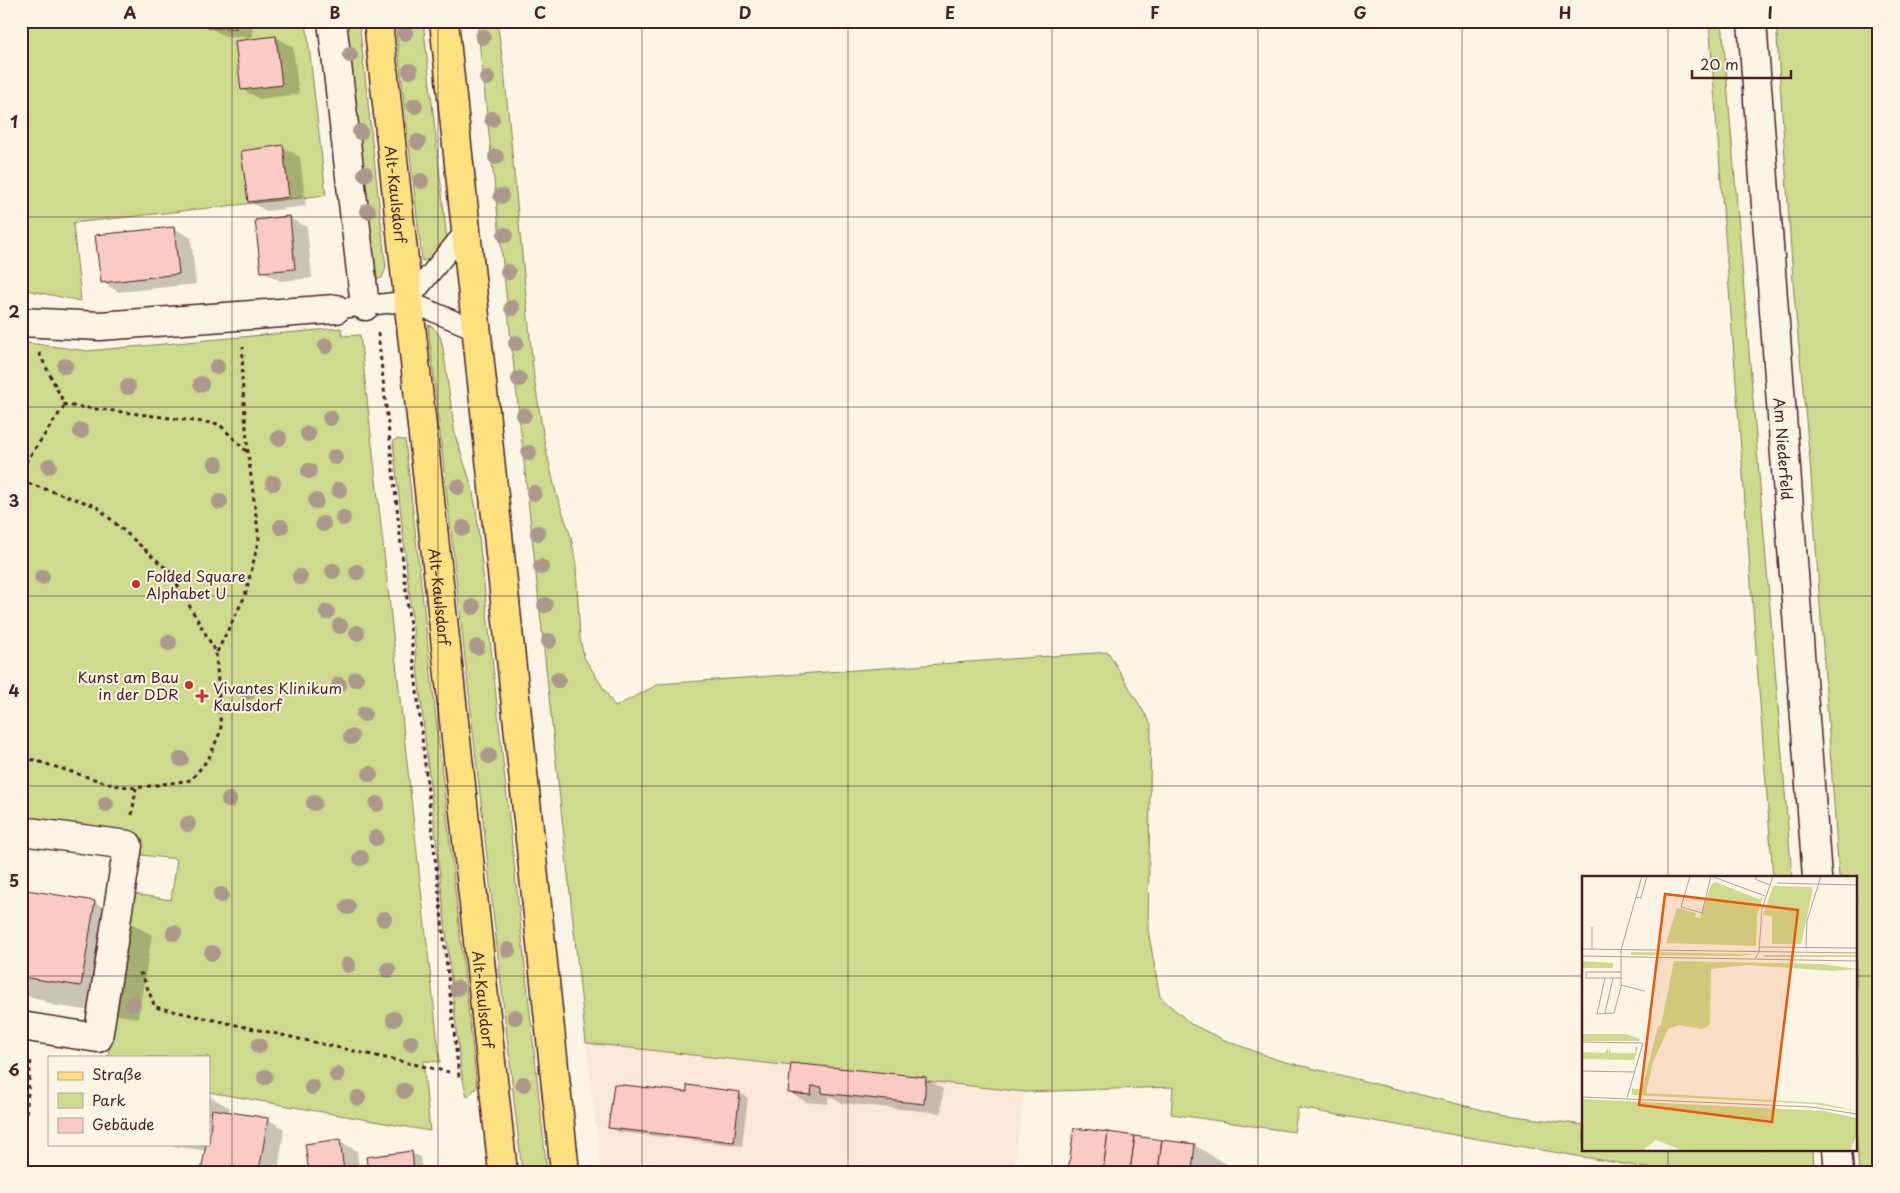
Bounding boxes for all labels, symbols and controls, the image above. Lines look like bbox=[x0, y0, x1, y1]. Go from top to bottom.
text: A bbox=[124, 0, 137, 24]
text: B bbox=[330, 0, 341, 24]
text: C bbox=[534, 0, 546, 24]
text: D bbox=[739, 0, 751, 24]
text: E bbox=[945, 0, 955, 24]
text: F bbox=[1150, 0, 1160, 24]
text: G bbox=[1353, 0, 1367, 24]
text: H bbox=[1559, 0, 1571, 24]
text: I bbox=[1767, 0, 1773, 24]
scale bar bbox=[1692, 48, 1791, 80]
text: 20 m bbox=[1700, 52, 1739, 75]
text: 1 bbox=[10, 109, 18, 133]
street label: Alt-Kaulsdorf bbox=[380, 144, 414, 245]
text: 2 bbox=[8, 299, 20, 323]
street label: Am Niederfeld bbox=[1769, 397, 1800, 501]
text: 3 bbox=[9, 488, 19, 512]
street label: Alt-Kaulsdorf bbox=[424, 547, 457, 648]
place label: Folded Square Alphabet U bbox=[146, 564, 246, 604]
marker: Folded Square Alphabet U bbox=[130, 578, 142, 590]
place label: Kunst am Bau in der DDR bbox=[77, 665, 179, 705]
place label: Vivantes Klinikum Kaulsdorf bbox=[213, 676, 342, 716]
text: 4 bbox=[9, 678, 20, 702]
marker: Kunst am Bau in der DDR bbox=[183, 679, 195, 691]
marker: Vivantes Klinikum Kaulsdorf bbox=[195, 689, 209, 703]
text: 5 bbox=[9, 868, 19, 892]
inset map bbox=[1582, 876, 1858, 1150]
street label: Alt-Kaulsdorf bbox=[468, 949, 501, 1050]
legend bbox=[48, 1056, 210, 1146]
text: 6 bbox=[8, 1057, 20, 1081]
text: Straße bbox=[92, 1062, 142, 1085]
text: Park bbox=[92, 1088, 126, 1111]
text: Gebäude bbox=[92, 1112, 154, 1135]

